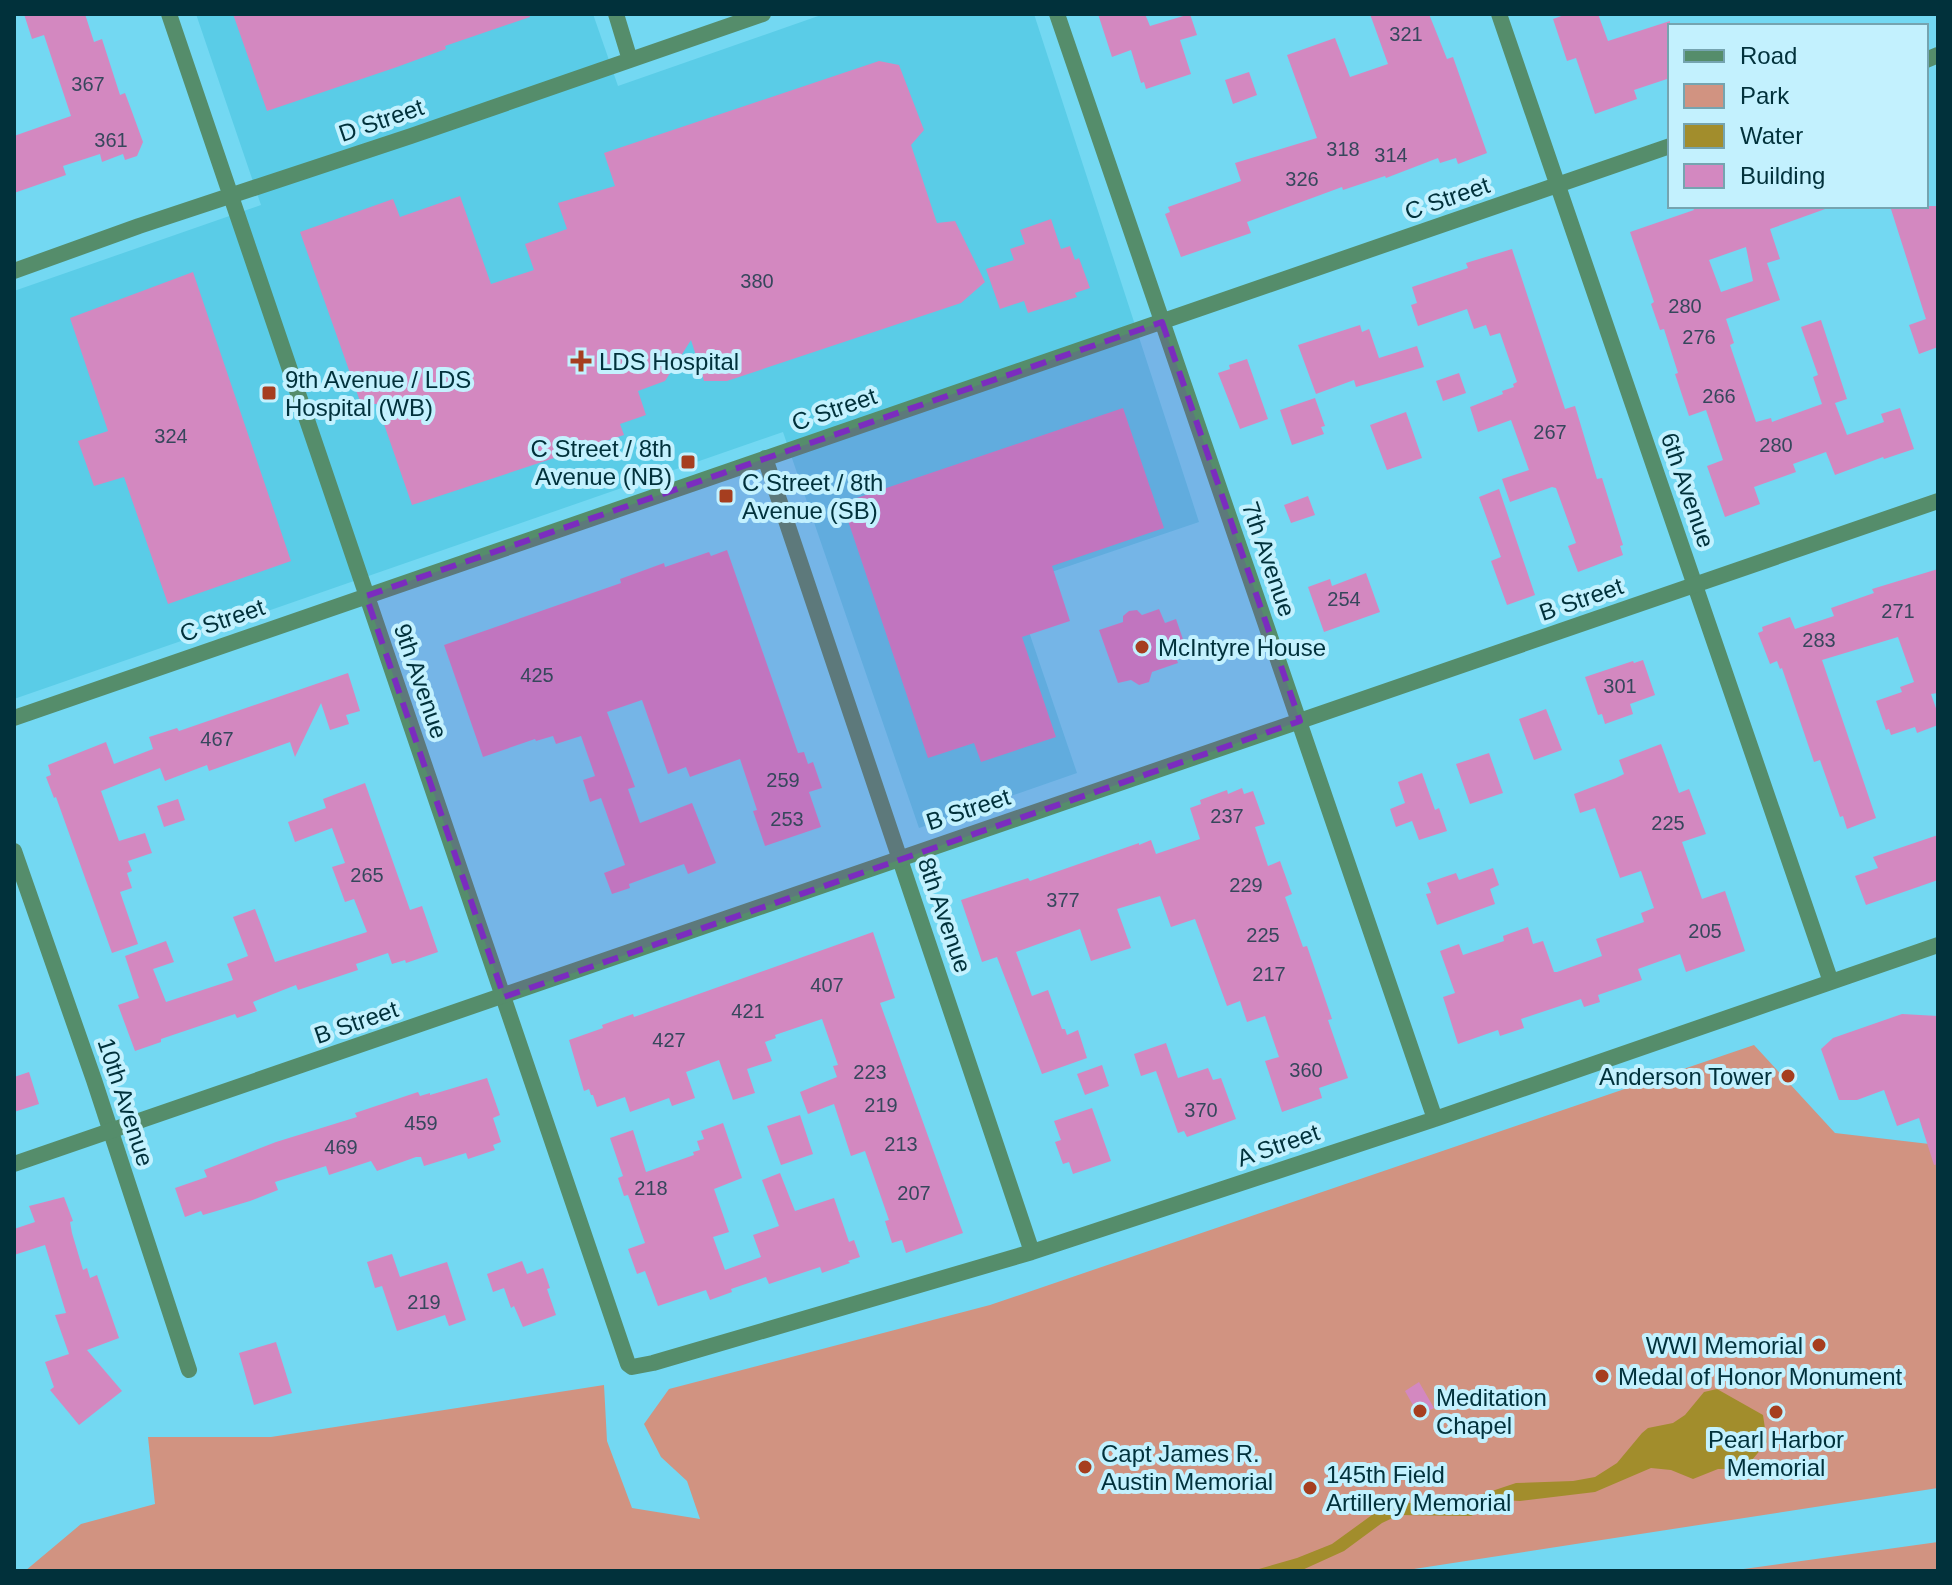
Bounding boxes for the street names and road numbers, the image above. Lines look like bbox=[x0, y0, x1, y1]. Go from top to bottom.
street label: D Street bbox=[335, 93, 427, 147]
street label: C Street bbox=[1401, 171, 1493, 225]
street label: C Street bbox=[788, 382, 880, 436]
street label: 6th Avenue bbox=[1656, 429, 1720, 551]
street label: 7th Avenue bbox=[1237, 498, 1301, 620]
street label: B Street bbox=[1536, 572, 1627, 626]
street label: C Street bbox=[176, 593, 268, 647]
street label: 9th Avenue bbox=[389, 620, 453, 742]
street label: B Street bbox=[923, 783, 1014, 835]
street label: 8th Avenue bbox=[913, 854, 977, 976]
street label: B Street bbox=[311, 995, 402, 1049]
street label: 10th Avenue bbox=[93, 1035, 159, 1169]
street label: A Street bbox=[1233, 1118, 1323, 1172]

